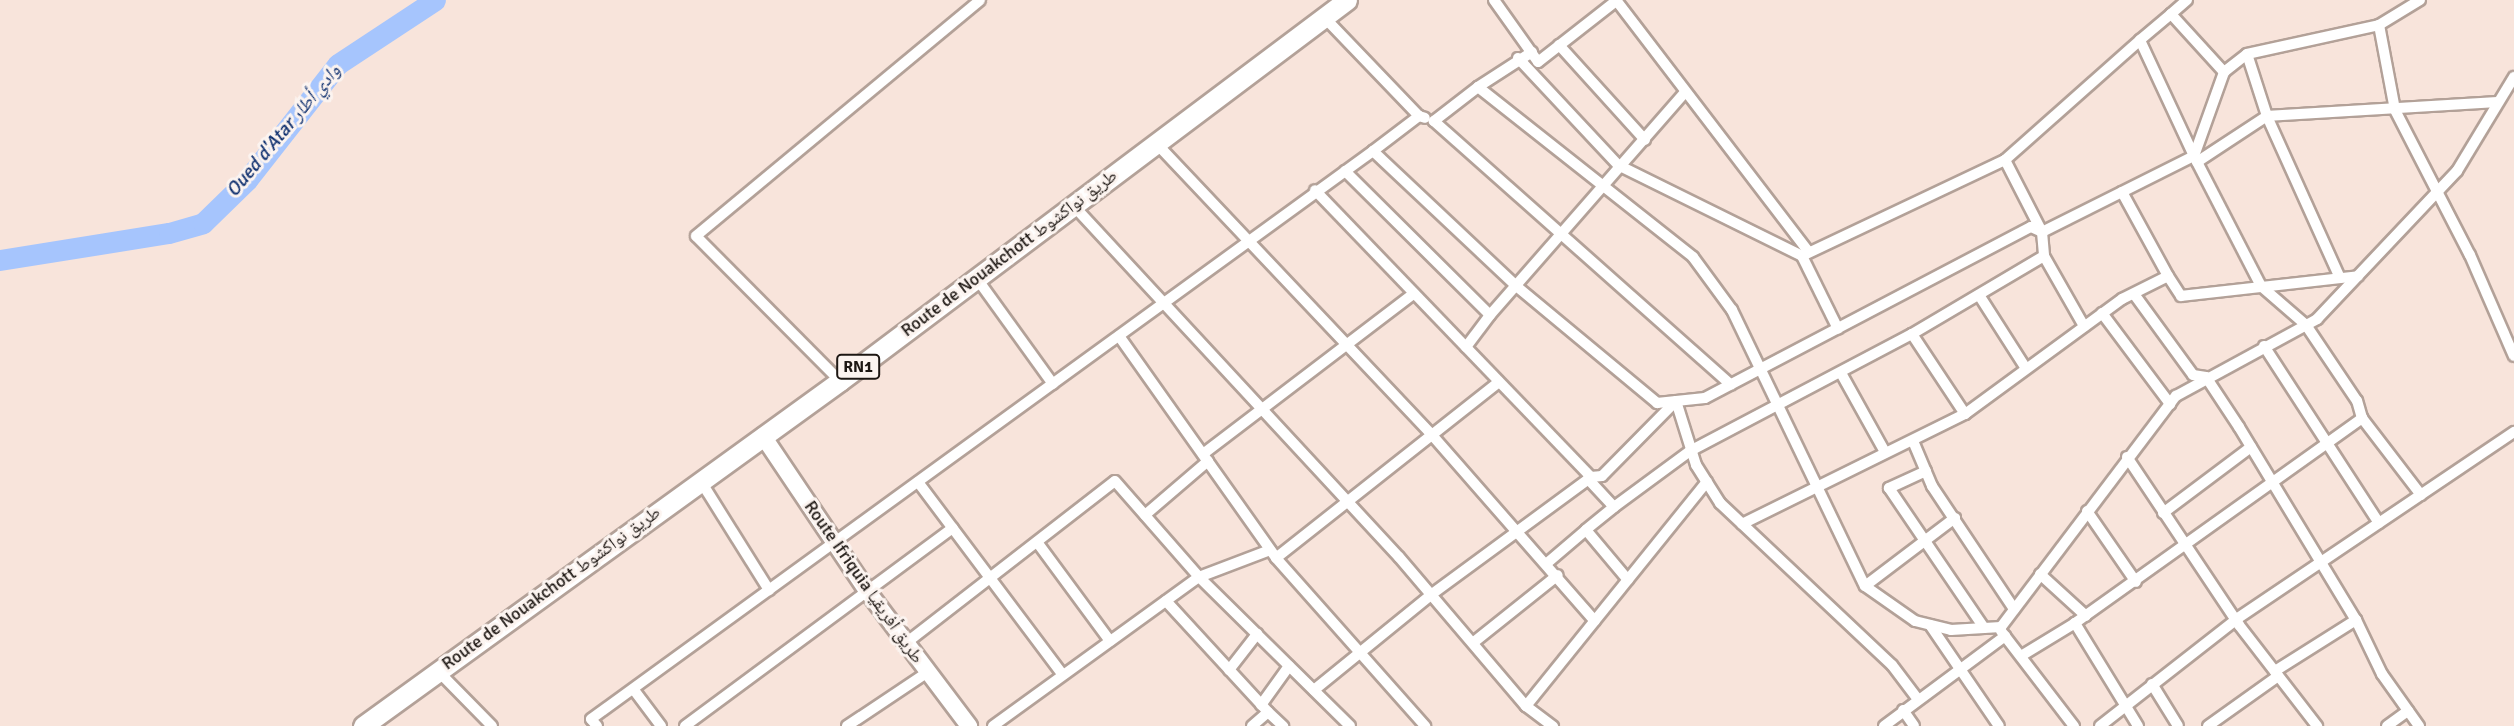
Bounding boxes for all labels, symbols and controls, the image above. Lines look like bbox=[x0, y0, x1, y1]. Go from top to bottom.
water label: Oued d'Atar وادي أطار bbox=[222, 60, 346, 202]
street label: Route de Nouakchott طريق نواكشوط bbox=[897, 165, 1121, 341]
road number: RN1 bbox=[835, 354, 881, 380]
street label: Route Ifriquia طريق أفريقيا bbox=[800, 496, 928, 668]
street label: Route de Nouakchott طريق نواكشوط bbox=[438, 501, 664, 675]

